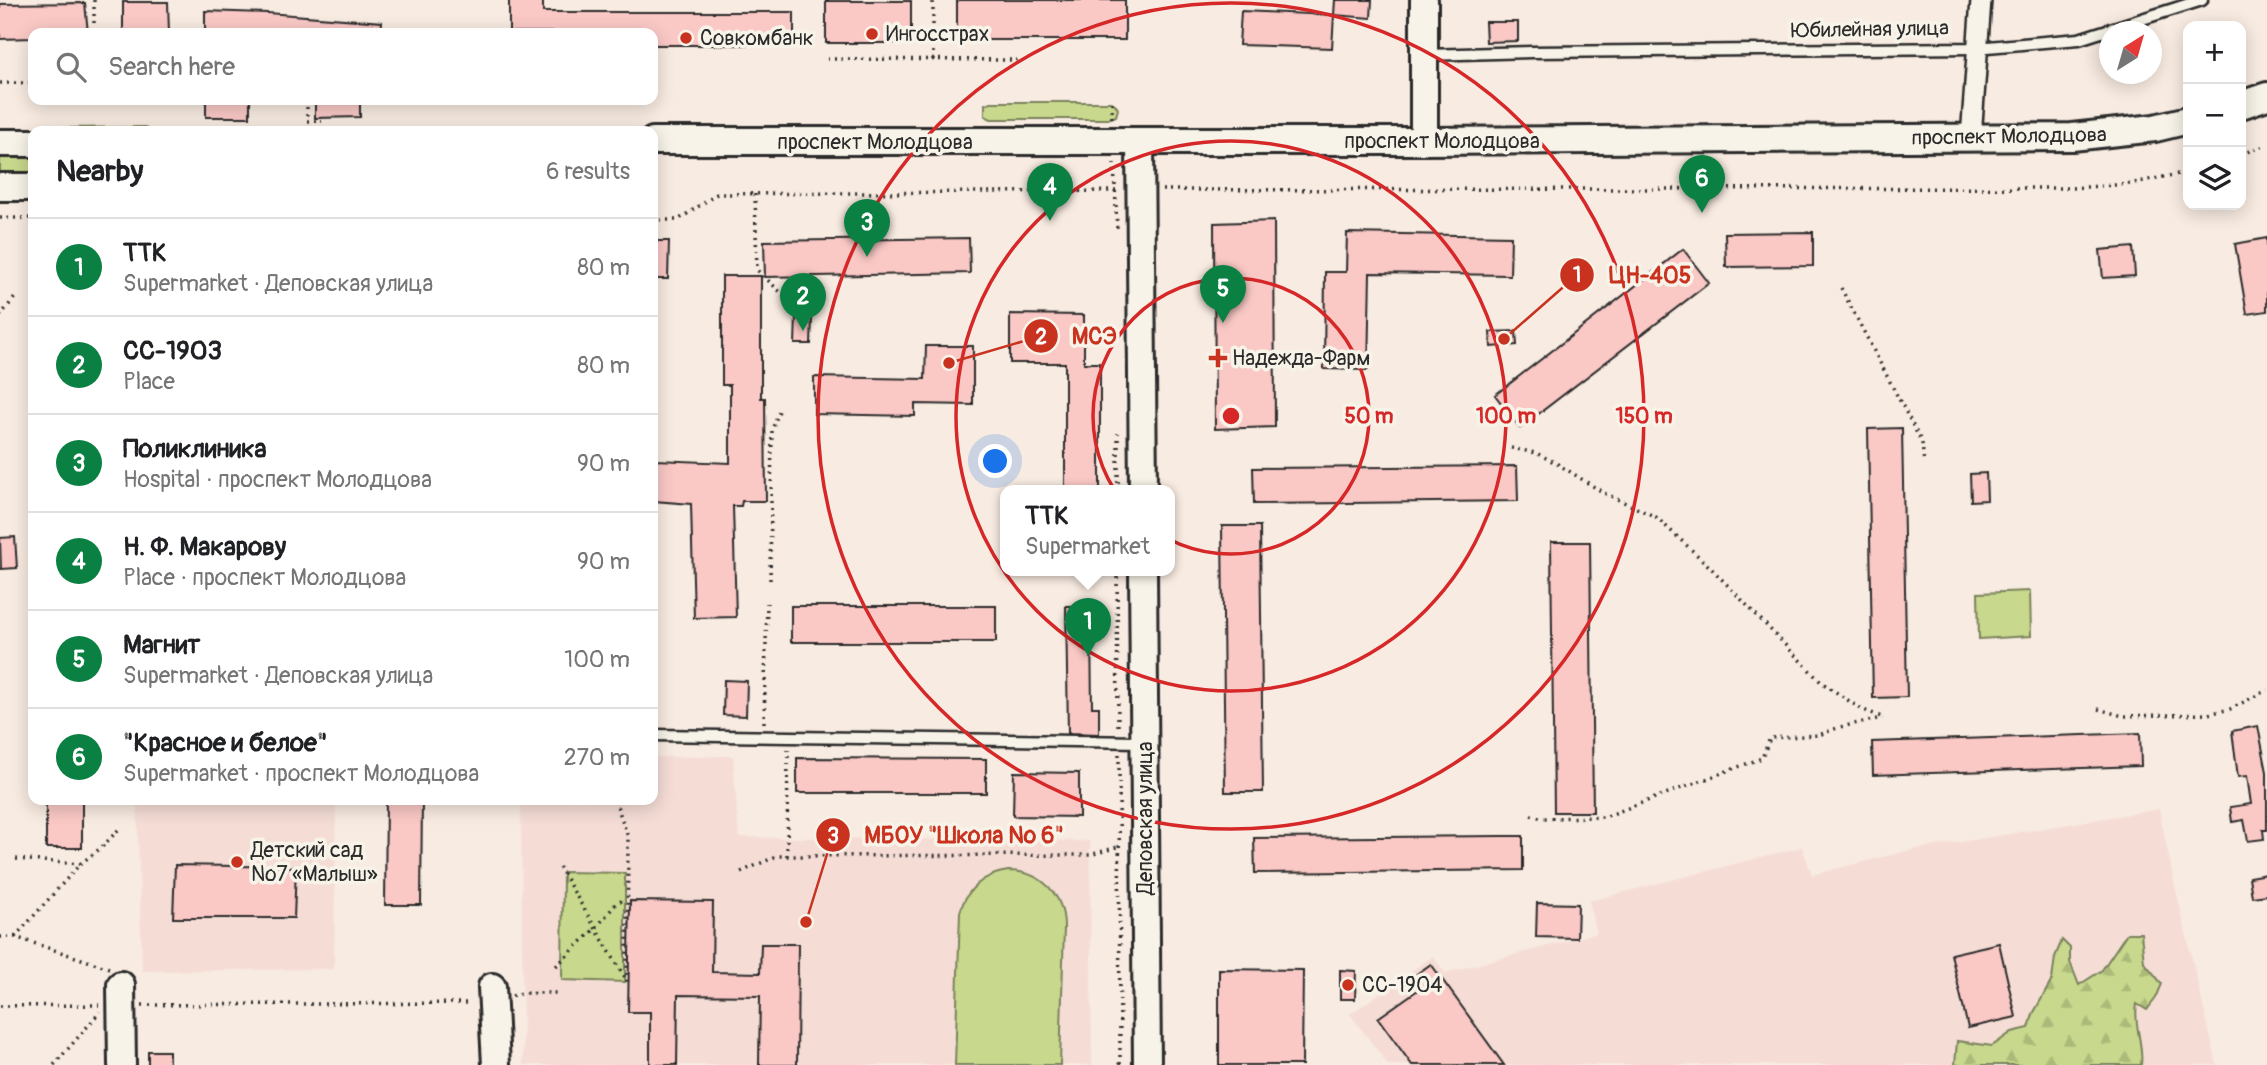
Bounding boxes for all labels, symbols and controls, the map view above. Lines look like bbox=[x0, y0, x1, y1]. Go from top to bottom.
street label: Юбилейная улица bbox=[1791, 15, 1949, 44]
place label: Ингосстрах bbox=[886, 21, 989, 48]
north arrow bbox=[2099, 21, 2162, 84]
map controls bbox=[2183, 21, 2246, 210]
button: + bbox=[2183, 21, 2246, 84]
place label: Совкомбанк bbox=[700, 25, 814, 52]
marker: Ингосстрах bbox=[864, 26, 880, 42]
search box bbox=[28, 28, 658, 105]
marker: Совкомбанк bbox=[678, 30, 694, 46]
icon: search bbox=[52, 48, 90, 86]
text: Search here bbox=[108, 51, 235, 83]
button: − bbox=[2183, 84, 2246, 147]
street label: проспект Молодцова bbox=[1911, 121, 2107, 152]
street label: проспект Молодцова bbox=[1344, 128, 1540, 155]
street label: проспект Молодцова bbox=[777, 129, 973, 156]
button: layers bbox=[2183, 147, 2246, 210]
text: Nearby bbox=[56, 153, 143, 190]
pin: 6 bbox=[1679, 155, 1725, 213]
text: 6 results bbox=[546, 157, 630, 186]
pin: 4 bbox=[1027, 163, 1073, 221]
pin: 3 bbox=[844, 199, 890, 257]
text: ТТК bbox=[123, 237, 167, 269]
text: 1 bbox=[75, 253, 84, 282]
text: 80 m bbox=[577, 253, 630, 282]
callout: ЦН-405 bbox=[1560, 253, 1705, 297]
text: ЦН-405 bbox=[1609, 261, 1691, 290]
text: 1 bbox=[1573, 262, 1581, 289]
pin: 5 bbox=[1200, 265, 1246, 323]
text: Supermarket · Деповская улица bbox=[123, 269, 433, 298]
pin: 2 bbox=[780, 273, 826, 331]
callout: МСЭ bbox=[1023, 314, 1131, 358]
text: МСЭ bbox=[1072, 322, 1116, 351]
text: 2 bbox=[1035, 324, 1047, 351]
text: СС-1903 bbox=[123, 335, 222, 367]
place label: Надежда-Фарм bbox=[1232, 345, 1370, 372]
marker: Надежда-Фарм bbox=[1210, 350, 1226, 366]
text: 2 bbox=[73, 351, 85, 380]
text: 80 m bbox=[577, 351, 630, 380]
text: Place bbox=[123, 367, 175, 396]
text: 50 m bbox=[1345, 403, 1394, 430]
text: 100 m bbox=[1476, 403, 1536, 430]
text: 150 m bbox=[1615, 403, 1673, 430]
centre of rings bbox=[1219, 404, 1243, 428]
text: Поликлиника bbox=[123, 433, 267, 465]
your location bbox=[978, 444, 1012, 478]
text: 3 bbox=[73, 449, 85, 478]
text: 90 m bbox=[577, 449, 630, 478]
text: Hospital · проспект Молодцова bbox=[123, 465, 432, 494]
popup bbox=[1000, 485, 1175, 576]
text: ТТК bbox=[1025, 500, 1069, 532]
text: Н. Ф. Макарову bbox=[123, 531, 286, 563]
text: Supermarket bbox=[1025, 532, 1150, 561]
text: 4 bbox=[72, 547, 86, 576]
text: 90 m bbox=[577, 547, 630, 576]
text: Place · проспект Молодцова bbox=[123, 563, 406, 592]
pin: 1 bbox=[1065, 598, 1111, 656]
text: Магнит bbox=[123, 629, 200, 661]
text: 5 bbox=[73, 645, 85, 674]
text: 100 m bbox=[564, 645, 630, 674]
text: Supermarket · Деповская улица bbox=[123, 661, 433, 690]
text: "Красное и белое" bbox=[123, 727, 327, 759]
street label: Деповская улица bbox=[1132, 741, 1159, 896]
text: 6 bbox=[72, 743, 86, 772]
text: 270 m bbox=[564, 743, 630, 772]
text: Supermarket · проспект Молодцова bbox=[123, 759, 479, 788]
callout: МБОУ "Школа № 6" bbox=[815, 813, 1078, 857]
text: МБОУ "Школа № 6" bbox=[864, 821, 1064, 850]
text: 3 bbox=[827, 823, 839, 850]
place label: Детский сад №7 «Малыш» bbox=[250, 837, 378, 888]
marker: Детский сад №7 «Малыш» bbox=[229, 854, 245, 870]
place label: СС-1904 bbox=[1362, 972, 1442, 999]
marker: СС-1904 bbox=[1340, 977, 1356, 993]

